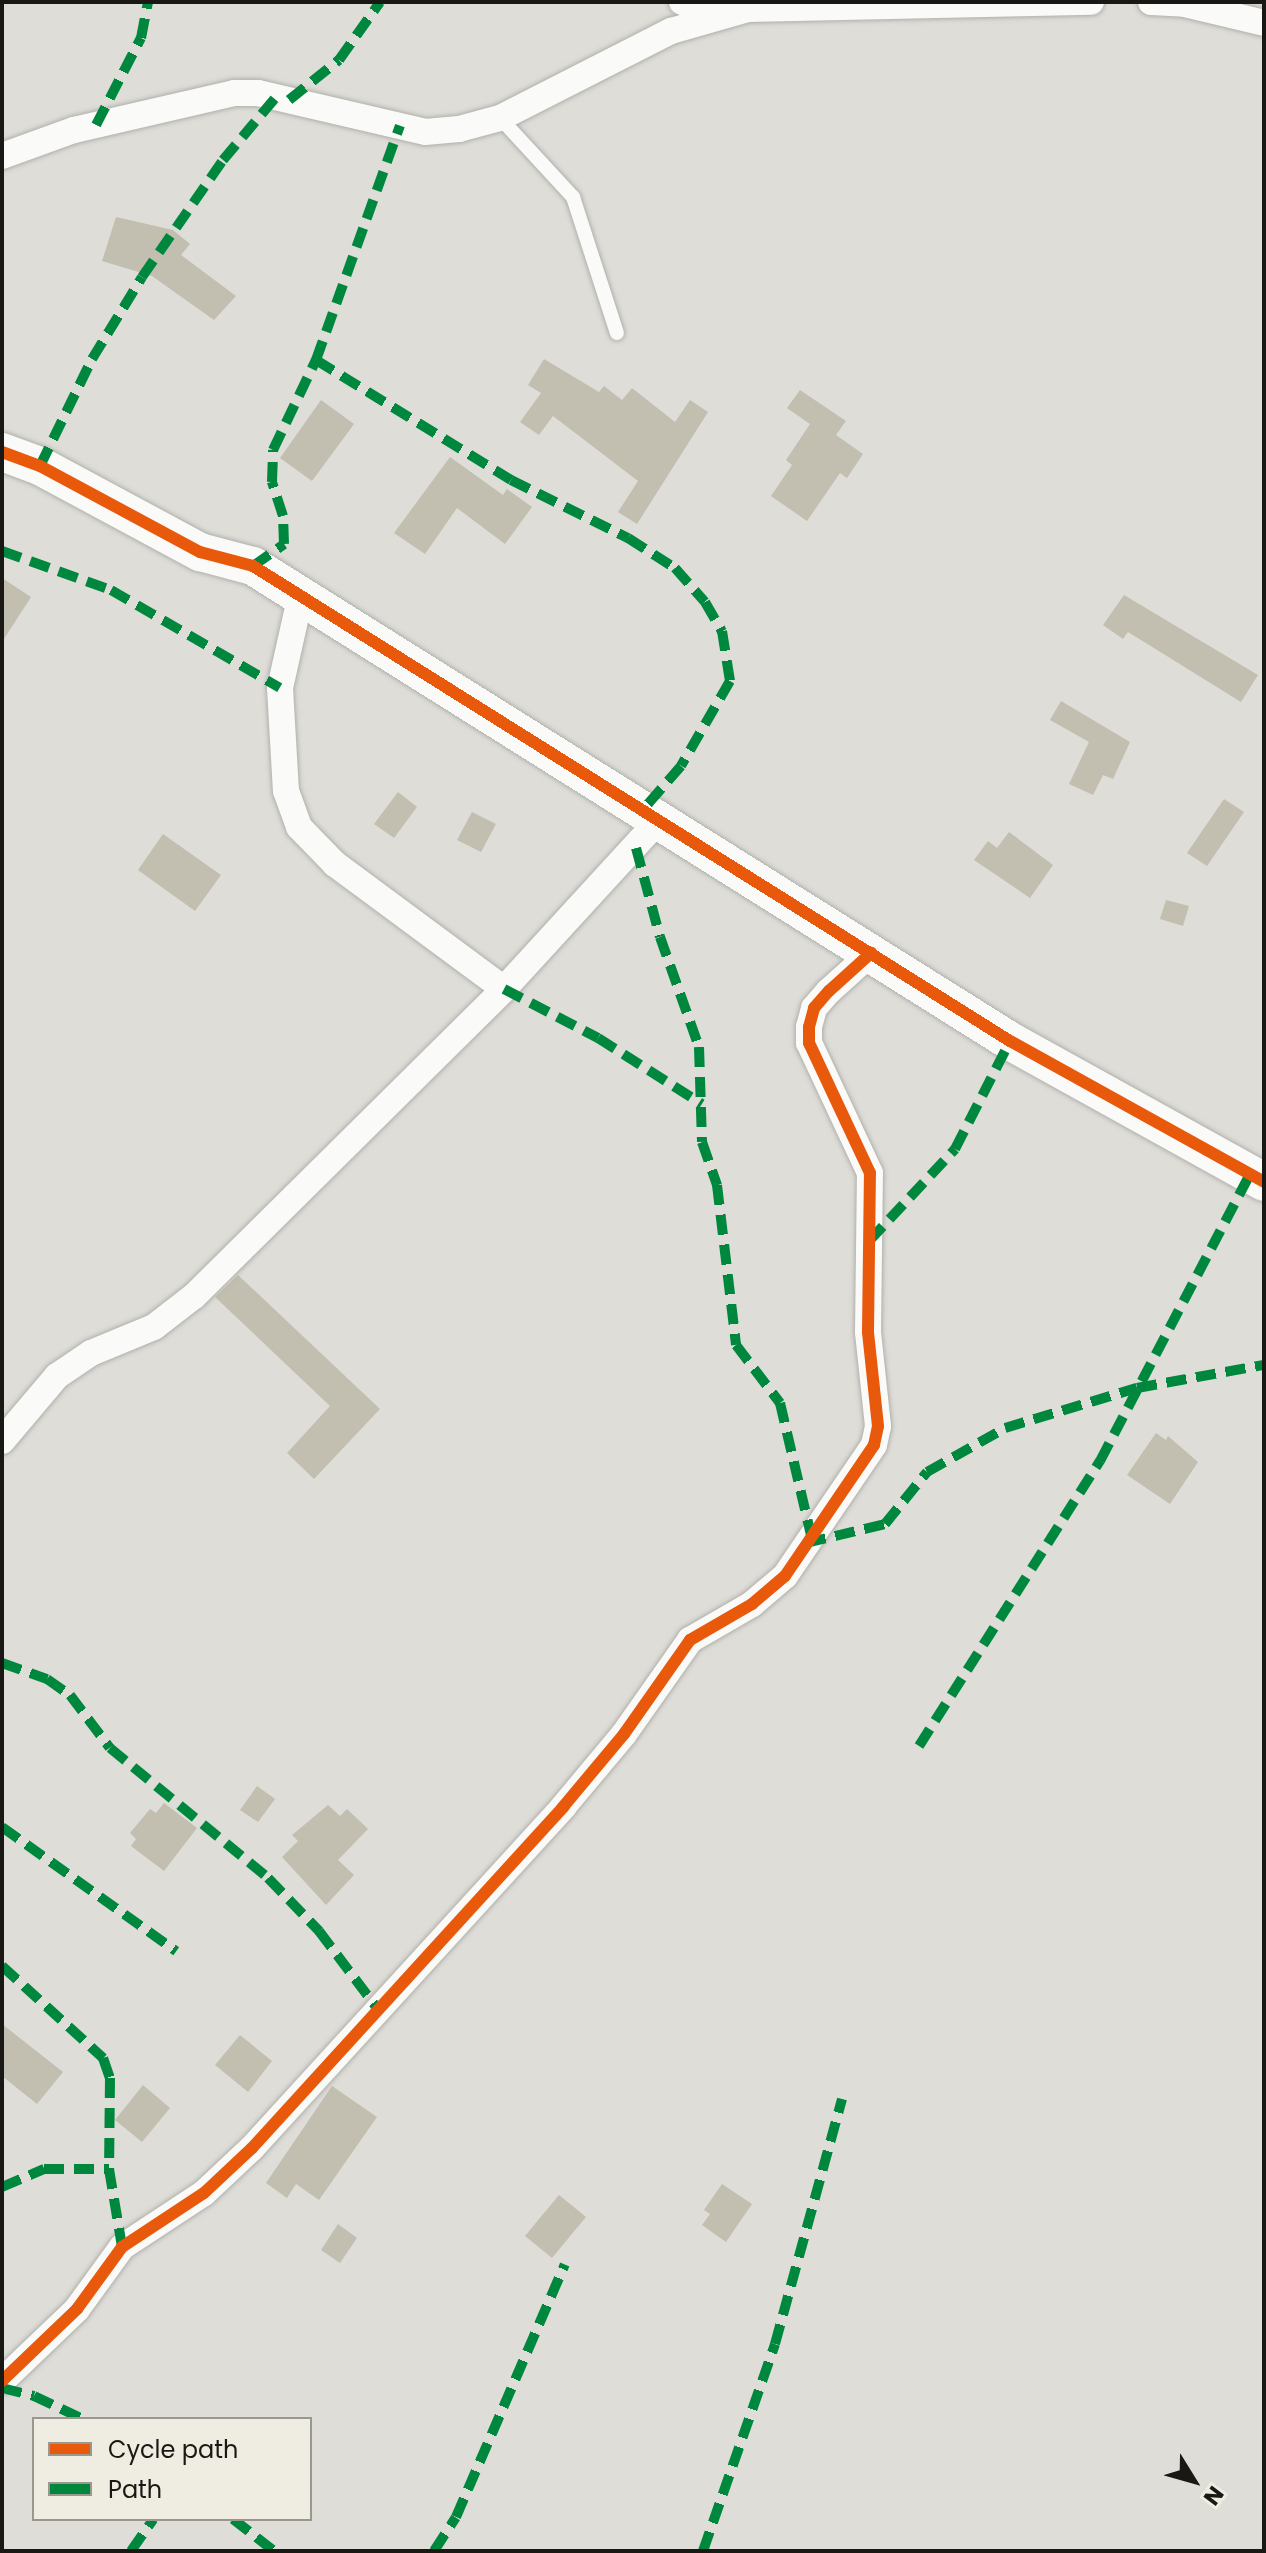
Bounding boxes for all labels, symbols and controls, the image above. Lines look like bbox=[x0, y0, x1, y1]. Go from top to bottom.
legend bbox=[32, 2417, 312, 2521]
text: Cycle path bbox=[108, 2433, 238, 2466]
north arrow bbox=[1154, 2441, 1234, 2521]
text: Path bbox=[108, 2473, 162, 2506]
text: N bbox=[1196, 2480, 1231, 2512]

